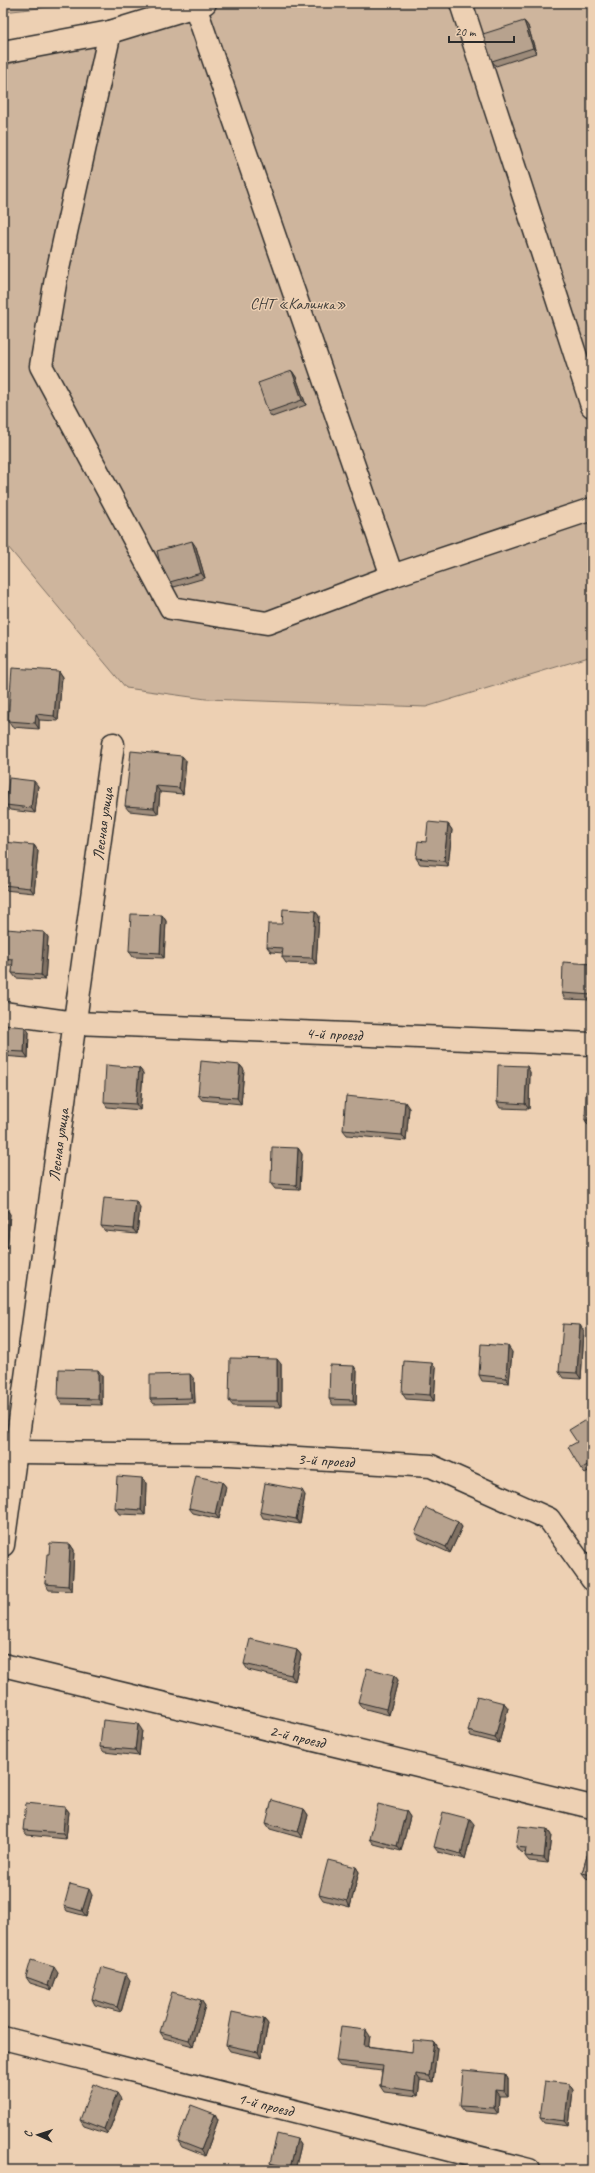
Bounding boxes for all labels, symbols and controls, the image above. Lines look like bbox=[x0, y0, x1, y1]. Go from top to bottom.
scale bar bbox=[449, 18, 514, 44]
text: 20 m bbox=[455, 24, 477, 40]
park label: СНТ «Калинка» bbox=[250, 294, 346, 314]
street label: Лесная улица bbox=[88, 785, 118, 862]
street label: 4-й проезд bbox=[306, 1023, 364, 1046]
street label: Лесная улица bbox=[44, 1106, 74, 1183]
street label: 3-й проезд bbox=[297, 1449, 356, 1472]
street label: 2-й проезд bbox=[268, 1721, 328, 1754]
street label: 1-й проезд bbox=[236, 2088, 297, 2122]
north arrow bbox=[18, 2115, 58, 2155]
text: С bbox=[21, 2130, 35, 2138]

